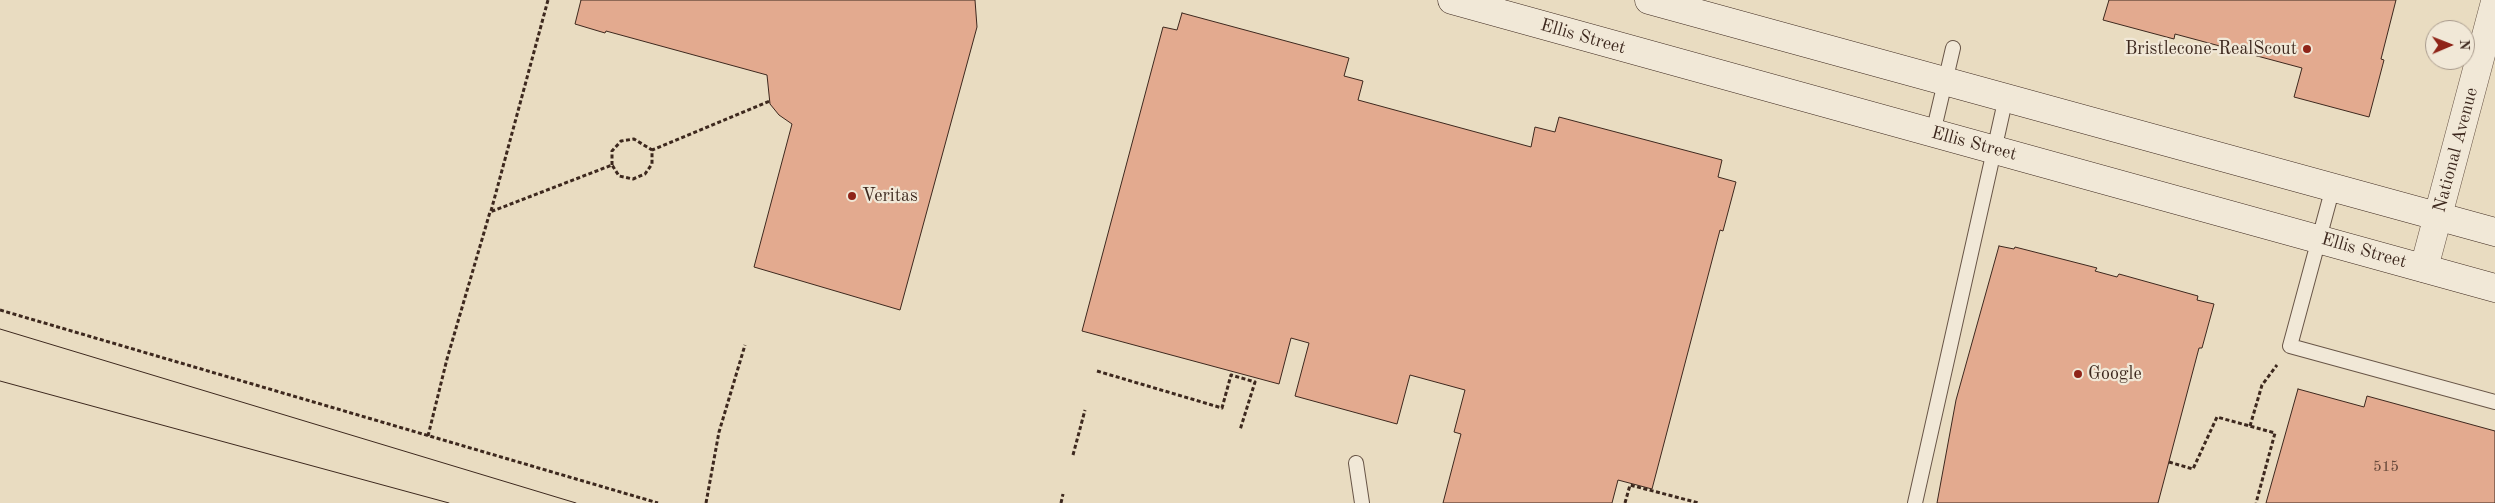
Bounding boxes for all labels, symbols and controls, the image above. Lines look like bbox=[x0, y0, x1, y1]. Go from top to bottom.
street label: Ellis Street bbox=[1538, 15, 1628, 59]
north arrow bbox=[2425, 20, 2475, 70]
place label: Bristlecone-RealScout bbox=[2125, 38, 2297, 60]
text: N bbox=[2457, 39, 2471, 50]
marker: Bristlecone-RealScout bbox=[2301, 43, 2313, 55]
street label: National Avenue bbox=[2429, 85, 2483, 215]
street label: Ellis Street bbox=[1929, 122, 2019, 166]
place label: Veritas bbox=[862, 185, 918, 207]
marker: Veritas bbox=[846, 190, 858, 202]
street label: Ellis Street bbox=[2319, 229, 2409, 273]
place label: Google bbox=[2088, 363, 2142, 385]
marker: Google bbox=[2072, 368, 2084, 380]
house number: 515 bbox=[2373, 458, 2399, 476]

